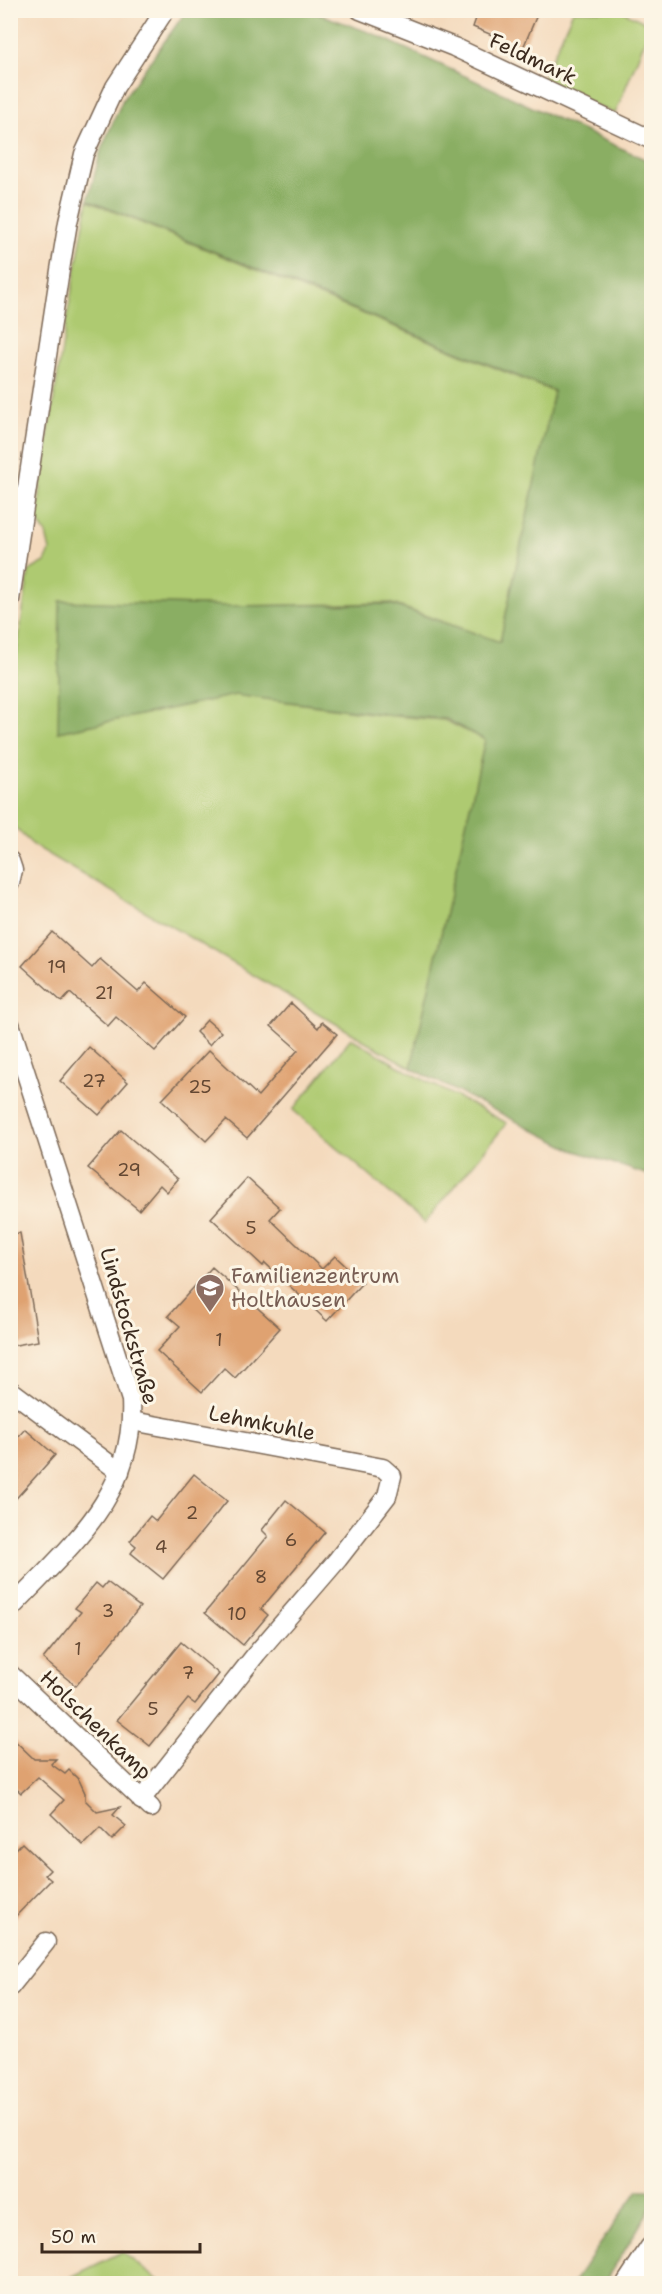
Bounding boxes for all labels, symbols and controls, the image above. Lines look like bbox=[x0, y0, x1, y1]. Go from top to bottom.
street label: Feldmark bbox=[485, 26, 581, 92]
house number: 19 bbox=[47, 955, 67, 979]
house number: 21 bbox=[94, 981, 114, 1005]
house number: 27 bbox=[82, 1069, 106, 1093]
house number: 25 bbox=[188, 1075, 212, 1099]
house number: 29 bbox=[117, 1158, 141, 1182]
house number: 5 bbox=[245, 1216, 257, 1240]
street label: Lindstockstraße bbox=[93, 1244, 165, 1408]
place label: Familienzentrum Holthausen bbox=[231, 1262, 399, 1314]
school or university icon: Familienzentrum Holthausen bbox=[194, 1272, 226, 1314]
house number: 1 bbox=[215, 1328, 223, 1352]
street label: Lehmkuhle bbox=[206, 1399, 318, 1447]
house number: 2 bbox=[186, 1501, 198, 1525]
house number: 6 bbox=[285, 1528, 297, 1552]
house number: 4 bbox=[155, 1535, 167, 1559]
house number: 8 bbox=[255, 1565, 267, 1589]
house number: 3 bbox=[102, 1599, 114, 1623]
house number: 10 bbox=[227, 1602, 247, 1626]
house number: 1 bbox=[74, 1637, 82, 1661]
house number: 7 bbox=[182, 1661, 194, 1685]
street label: Holschenkamp bbox=[34, 1664, 158, 1786]
house number: 5 bbox=[147, 1697, 159, 1721]
scale bar bbox=[42, 2216, 200, 2254]
text: 50 m bbox=[51, 2225, 96, 2249]

